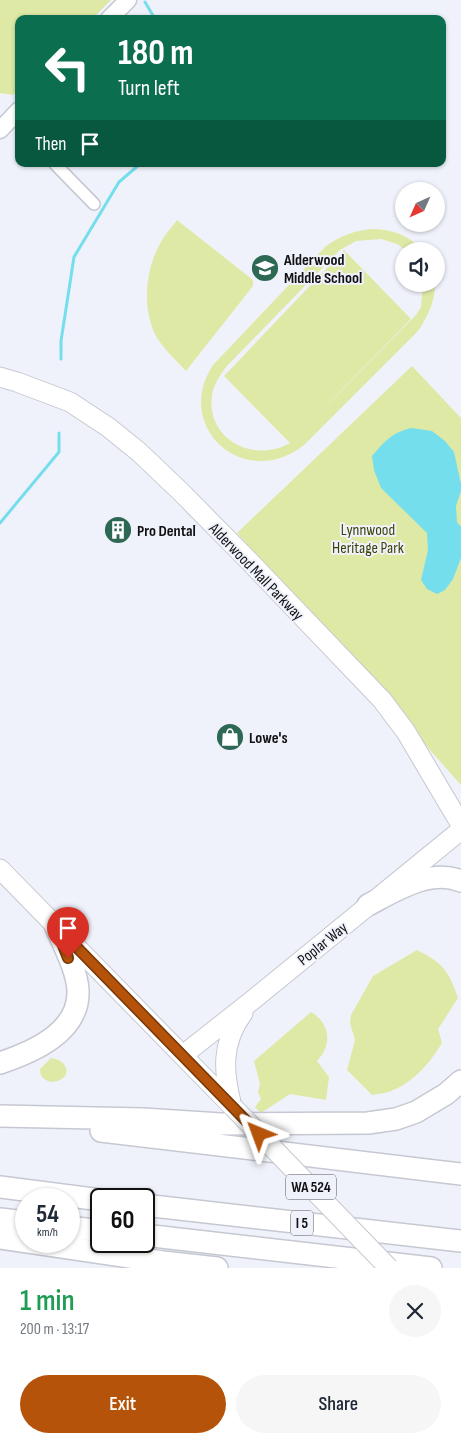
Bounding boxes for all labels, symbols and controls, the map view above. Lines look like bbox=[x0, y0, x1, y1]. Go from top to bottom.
text: 180 m bbox=[118, 32, 194, 75]
icon: left bbox=[35, 35, 100, 100]
text: Turn left bbox=[118, 75, 180, 102]
icon: arrive bbox=[76, 130, 104, 158]
text: Then bbox=[35, 133, 66, 156]
north arrow bbox=[395, 182, 445, 232]
map controls bbox=[395, 182, 445, 292]
button: sound bbox=[395, 242, 445, 292]
place label: Alderwood Middle School bbox=[283, 251, 362, 288]
school or university icon: Alderwood Middle School bbox=[250, 253, 280, 283]
building icon: Pro Dental bbox=[103, 515, 133, 545]
street label: Alderwood Mall Parkway bbox=[204, 519, 307, 625]
park label: Lynnwood Heritage Park bbox=[332, 521, 404, 558]
place label: Pro Dental bbox=[137, 522, 196, 541]
shop icon: Lowe's bbox=[215, 722, 245, 752]
place label: Lowe's bbox=[249, 729, 288, 748]
pin bbox=[47, 907, 89, 958]
icon: arrive bbox=[54, 914, 82, 942]
street label: Poplar Way bbox=[294, 918, 352, 970]
position arrow bbox=[232, 1107, 284, 1159]
road number: WA 524 bbox=[286, 1174, 336, 1200]
speed limit sign: 60 bbox=[90, 1188, 155, 1253]
text: 54 bbox=[36, 1199, 59, 1230]
road number: I 5 bbox=[291, 1210, 313, 1236]
text: km/h bbox=[37, 1225, 58, 1240]
text: 1 min bbox=[20, 1283, 75, 1319]
button: close bbox=[389, 1285, 441, 1337]
text: 200 m · 13:17 bbox=[20, 1320, 89, 1339]
button: Exit bbox=[20, 1375, 226, 1433]
button: Share bbox=[236, 1375, 441, 1433]

